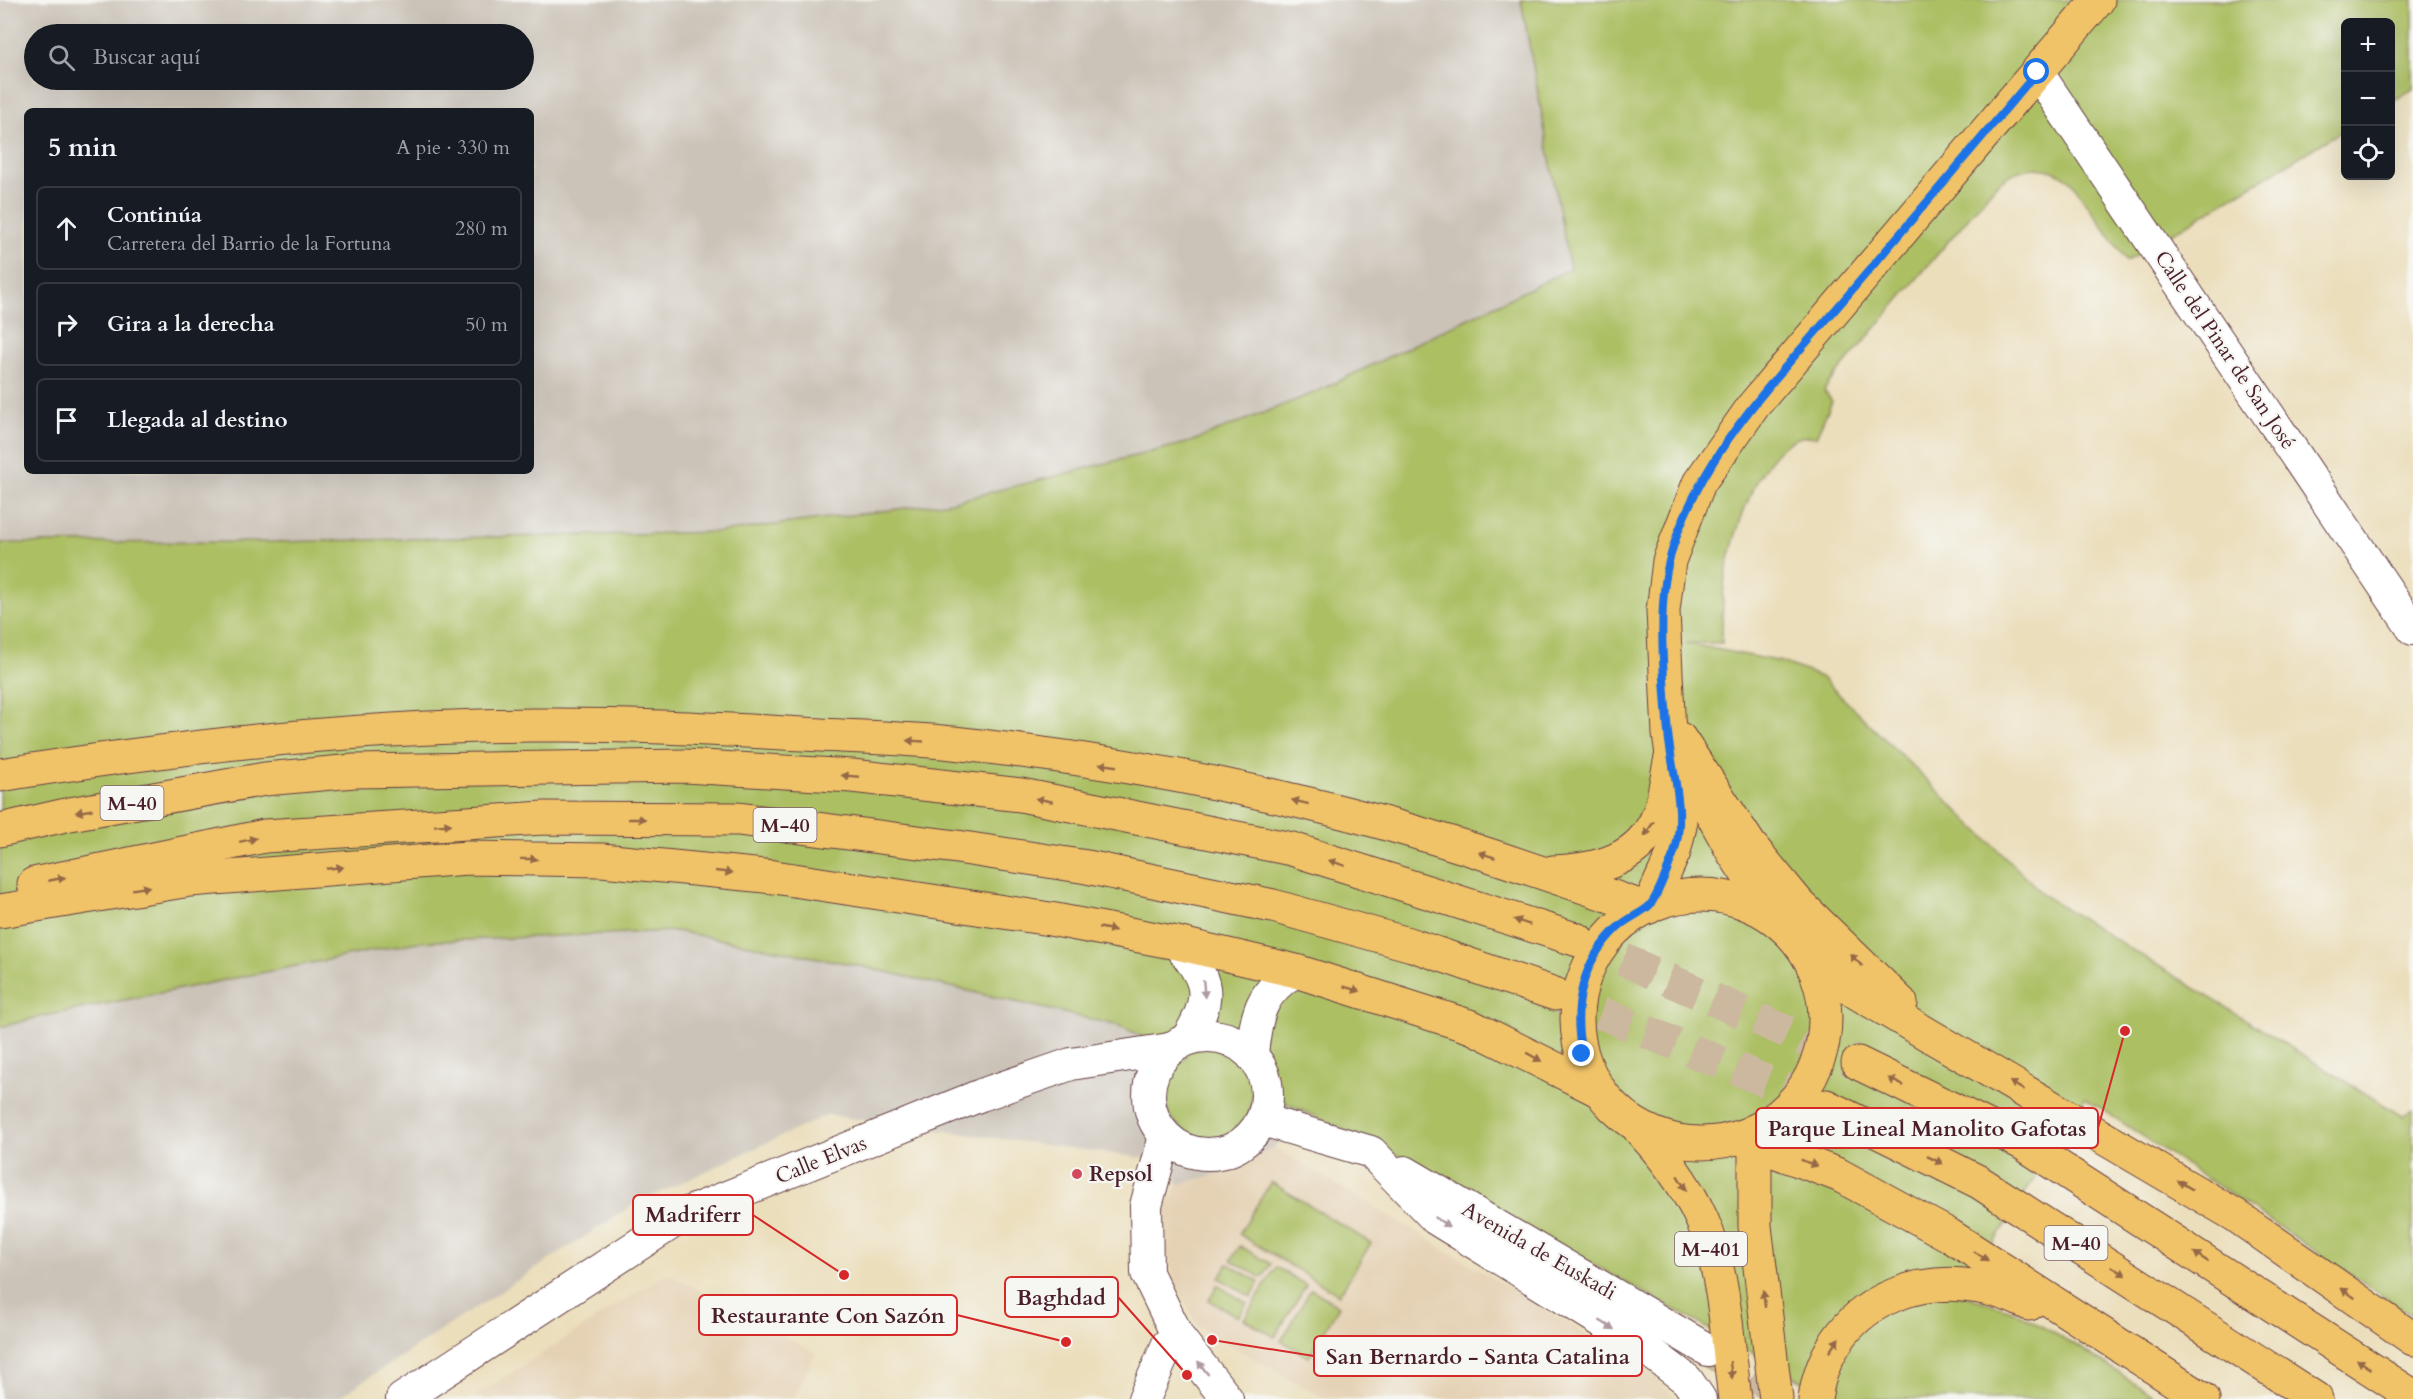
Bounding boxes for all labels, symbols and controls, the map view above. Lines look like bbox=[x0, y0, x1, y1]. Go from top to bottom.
map controls bbox=[2341, 18, 2395, 180]
button: + bbox=[2341, 18, 2395, 72]
search box bbox=[24, 24, 534, 90]
icon: search bbox=[45, 41, 78, 74]
text: Buscar aquí bbox=[93, 42, 200, 72]
route start bbox=[2023, 58, 2049, 84]
button: − bbox=[2341, 72, 2395, 126]
button: locate bbox=[2341, 126, 2395, 180]
text: 5 min bbox=[48, 130, 117, 165]
text: A pie · 330 m bbox=[396, 134, 510, 161]
text: Continúa bbox=[107, 200, 202, 230]
icon: ahead bbox=[50, 212, 83, 245]
text: 280 m bbox=[455, 215, 508, 242]
text: Carretera del Barrio de la Fortuna bbox=[107, 230, 391, 257]
street label: Calle del Pinar de San José bbox=[2148, 245, 2302, 455]
icon: right bbox=[50, 308, 83, 341]
text: Gira a la derecha bbox=[107, 309, 275, 339]
text: 50 m bbox=[465, 311, 508, 338]
icon: arrive bbox=[50, 404, 83, 437]
text: Llegada al destino bbox=[107, 405, 288, 435]
one-way arrow bbox=[905, 736, 924, 745]
one-way arrow bbox=[1099, 761, 1118, 770]
one-way arrow bbox=[841, 771, 860, 781]
road number: M-40 bbox=[100, 786, 164, 820]
one-way arrow bbox=[1034, 795, 1053, 804]
one-way arrow bbox=[1291, 796, 1309, 806]
one-way arrow bbox=[74, 807, 93, 816]
road number: M-40 bbox=[754, 808, 816, 842]
one-way arrow bbox=[628, 814, 647, 824]
one-way arrow bbox=[433, 820, 452, 829]
one-way arrow bbox=[1643, 821, 1654, 837]
one-way arrow bbox=[239, 835, 258, 844]
one-way arrow bbox=[1478, 849, 1496, 859]
one-way arrow bbox=[520, 854, 539, 863]
one-way arrow bbox=[1328, 858, 1346, 867]
one-way arrow bbox=[325, 864, 344, 873]
one-way arrow bbox=[714, 867, 733, 877]
one-way arrow bbox=[48, 874, 67, 883]
one-way arrow bbox=[131, 883, 150, 892]
one-way arrow bbox=[1513, 917, 1531, 927]
one-way arrow bbox=[1098, 925, 1117, 934]
one-way arrow bbox=[1848, 953, 1863, 967]
one-way arrow bbox=[1199, 980, 1209, 999]
one-way arrow bbox=[1343, 985, 1361, 994]
route end bbox=[1568, 1040, 1594, 1066]
one-way arrow bbox=[1526, 1052, 1543, 1062]
one-way arrow bbox=[1887, 1077, 1904, 1087]
one-way arrow bbox=[2009, 1080, 2025, 1091]
callout: Parque Lineal Manolito Gafotas bbox=[1756, 1108, 2098, 1148]
text: Parque Lineal Manolito Gafotas bbox=[1768, 1114, 2086, 1144]
street label: Calle Elvas bbox=[771, 1129, 871, 1191]
one-way arrow bbox=[1926, 1155, 1943, 1164]
one-way arrow bbox=[1801, 1158, 1819, 1168]
place label: Repsol bbox=[1089, 1160, 1153, 1189]
marker: Repsol bbox=[1070, 1167, 1084, 1181]
one-way arrow bbox=[1677, 1175, 1688, 1191]
one-way arrow bbox=[2176, 1180, 2193, 1190]
callout: Madriferr bbox=[633, 1195, 753, 1235]
street label: Avenida de Euskadi bbox=[1456, 1195, 1622, 1307]
text: Madriferr bbox=[645, 1200, 741, 1230]
one-way arrow bbox=[1434, 1216, 1450, 1227]
road number: M-40 bbox=[2044, 1226, 2108, 1260]
road number: M-401 bbox=[1675, 1232, 1747, 1266]
one-way arrow bbox=[1973, 1250, 1989, 1261]
one-way arrow bbox=[2193, 1252, 2209, 1263]
one-way arrow bbox=[2111, 1265, 2127, 1277]
callout: Baghdad bbox=[1005, 1277, 1118, 1317]
text: Baghdad bbox=[1016, 1283, 1106, 1313]
one-way arrow bbox=[2340, 1287, 2356, 1299]
one-way arrow bbox=[1759, 1290, 1769, 1309]
callout: Restaurante Con Sazón bbox=[699, 1295, 957, 1335]
text: Restaurante Con Sazón bbox=[711, 1301, 945, 1331]
one-way arrow bbox=[1599, 1320, 1616, 1331]
callout: San Bernardo - Santa Catalina bbox=[1314, 1336, 1642, 1376]
one-way arrow bbox=[1828, 1337, 1840, 1353]
text: San Bernardo - Santa Catalina bbox=[1326, 1342, 1630, 1372]
one-way arrow bbox=[2356, 1359, 2372, 1370]
one-way arrow bbox=[1198, 1360, 1210, 1375]
one-way arrow bbox=[1726, 1361, 1736, 1380]

